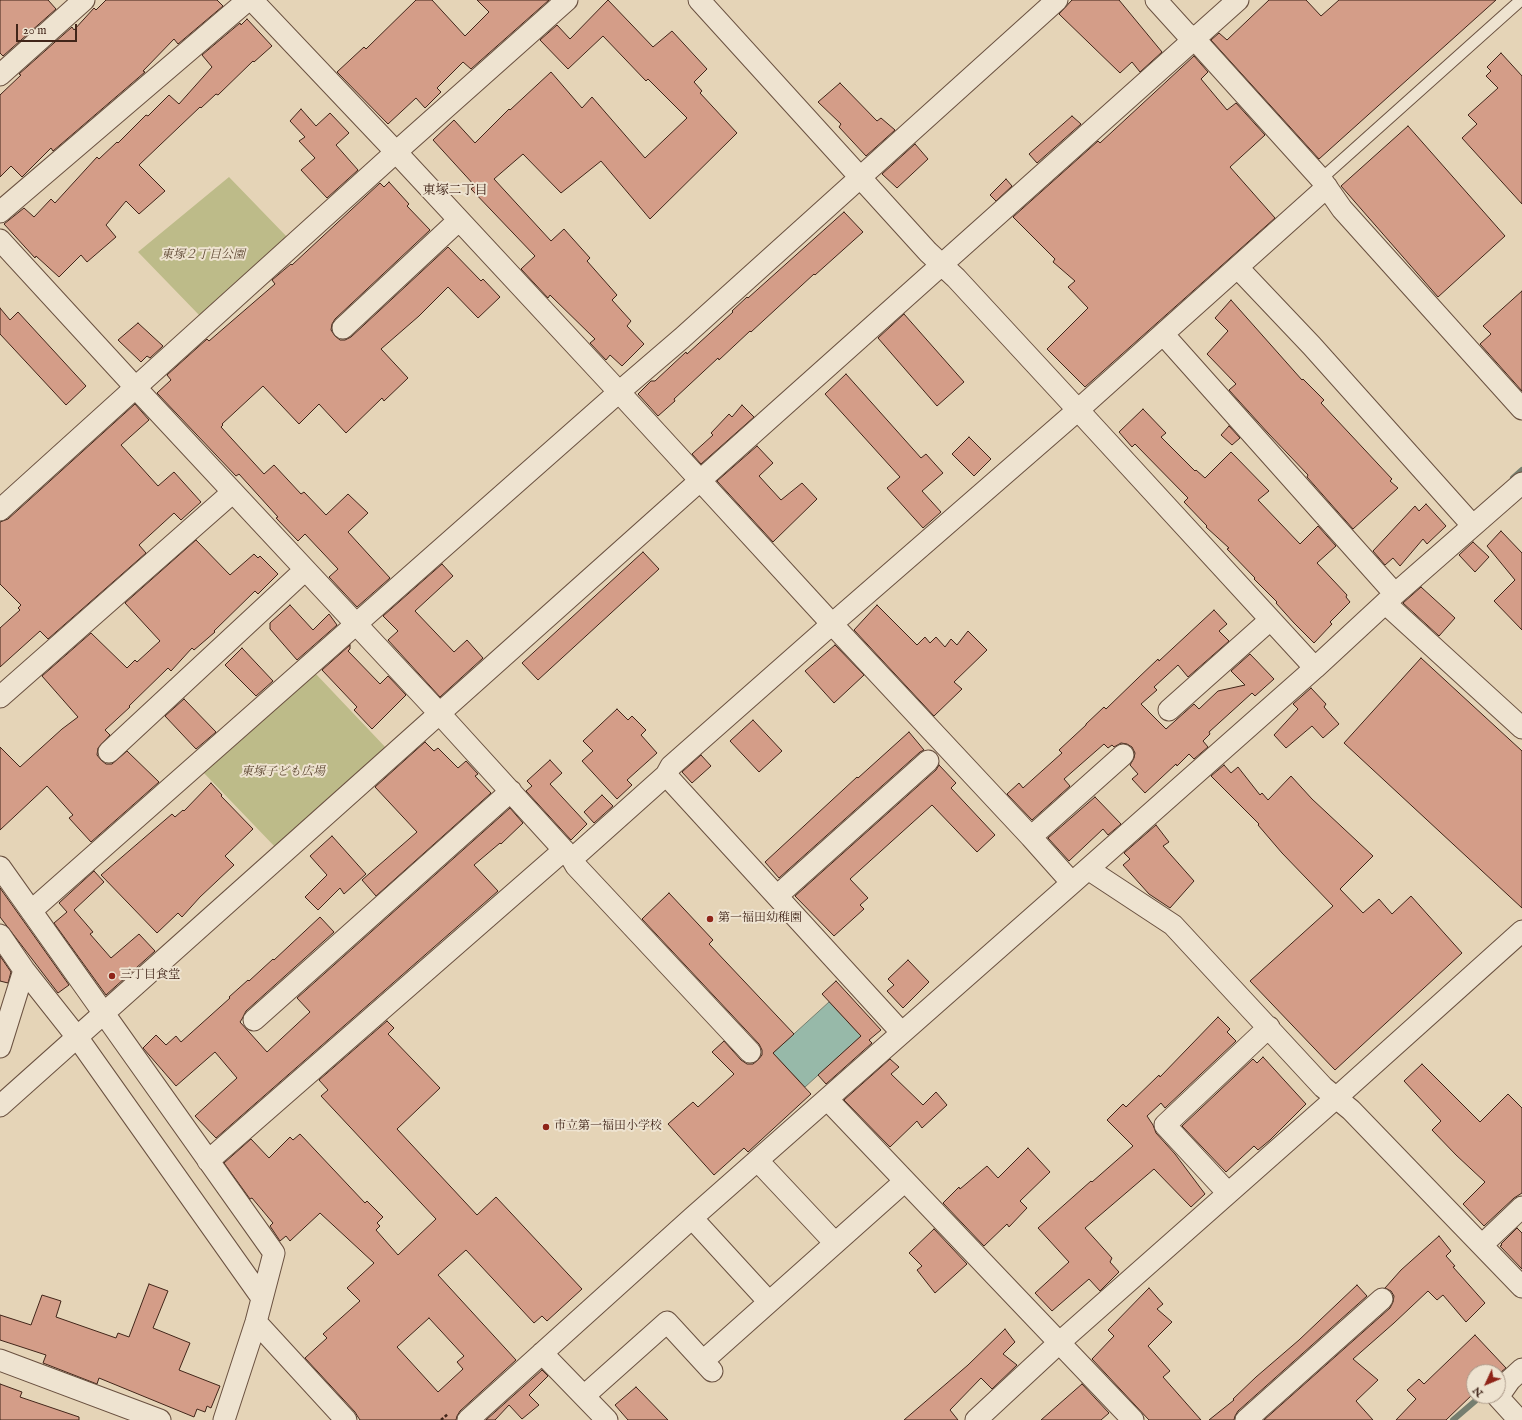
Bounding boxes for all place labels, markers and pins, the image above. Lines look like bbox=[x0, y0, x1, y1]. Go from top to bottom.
place label: 第一福田幼稚園 bbox=[718, 912, 802, 926]
marker: 第一福田幼稚園 bbox=[705, 914, 715, 924]
place label: 三丁目食堂 bbox=[120, 969, 180, 983]
marker: 三丁目食堂 bbox=[107, 971, 117, 981]
place label: 市立第一福田小学校 bbox=[554, 1120, 662, 1134]
marker: 市立第一福田小学校 bbox=[541, 1122, 551, 1132]

